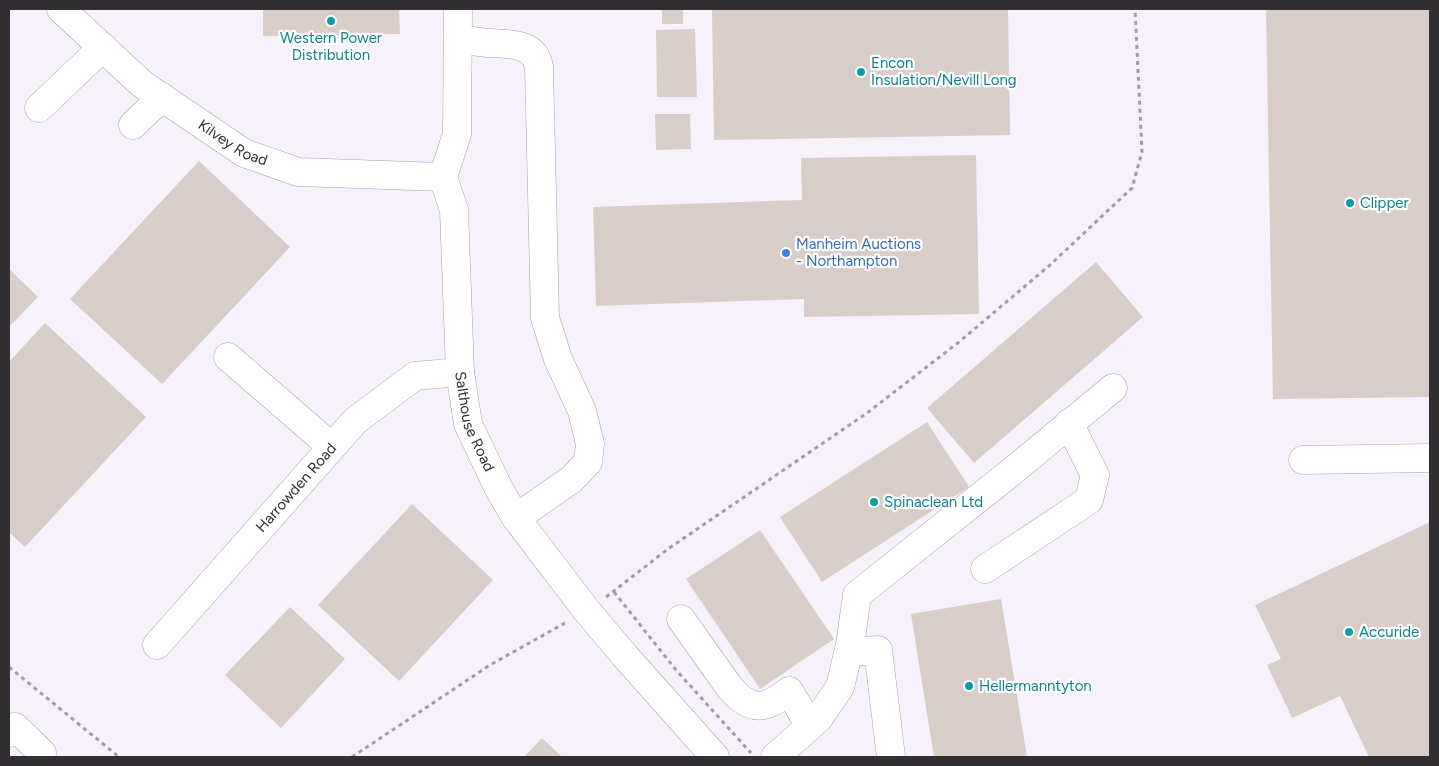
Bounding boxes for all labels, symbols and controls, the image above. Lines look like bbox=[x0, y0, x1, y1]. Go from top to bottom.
marker: Western Power Distribution bbox=[325, 15, 337, 27]
place label: Western Power Distribution bbox=[280, 29, 382, 64]
place label: Encon Insulation/Nevill Long bbox=[871, 54, 1017, 89]
marker: Encon Insulation/Nevill Long bbox=[855, 66, 867, 78]
street label: Kilvey Road bbox=[195, 116, 270, 170]
place label: Clipper bbox=[1360, 194, 1409, 212]
marker: Clipper bbox=[1344, 197, 1356, 209]
place label: Manheim Auctions - Northampton bbox=[796, 235, 921, 270]
marker: Manheim Auctions - Northampton bbox=[780, 247, 792, 259]
street label: Salthouse Road bbox=[451, 370, 498, 475]
street label: Harrowden Road bbox=[252, 439, 340, 536]
place label: Spinaclean Ltd bbox=[884, 493, 983, 511]
marker: Spinaclean Ltd bbox=[868, 496, 880, 508]
place label: Accuride bbox=[1359, 623, 1419, 641]
marker: Accuride bbox=[1343, 626, 1355, 638]
place label: Hellermanntyton bbox=[979, 677, 1092, 695]
marker: Hellermanntyton bbox=[963, 680, 975, 692]

